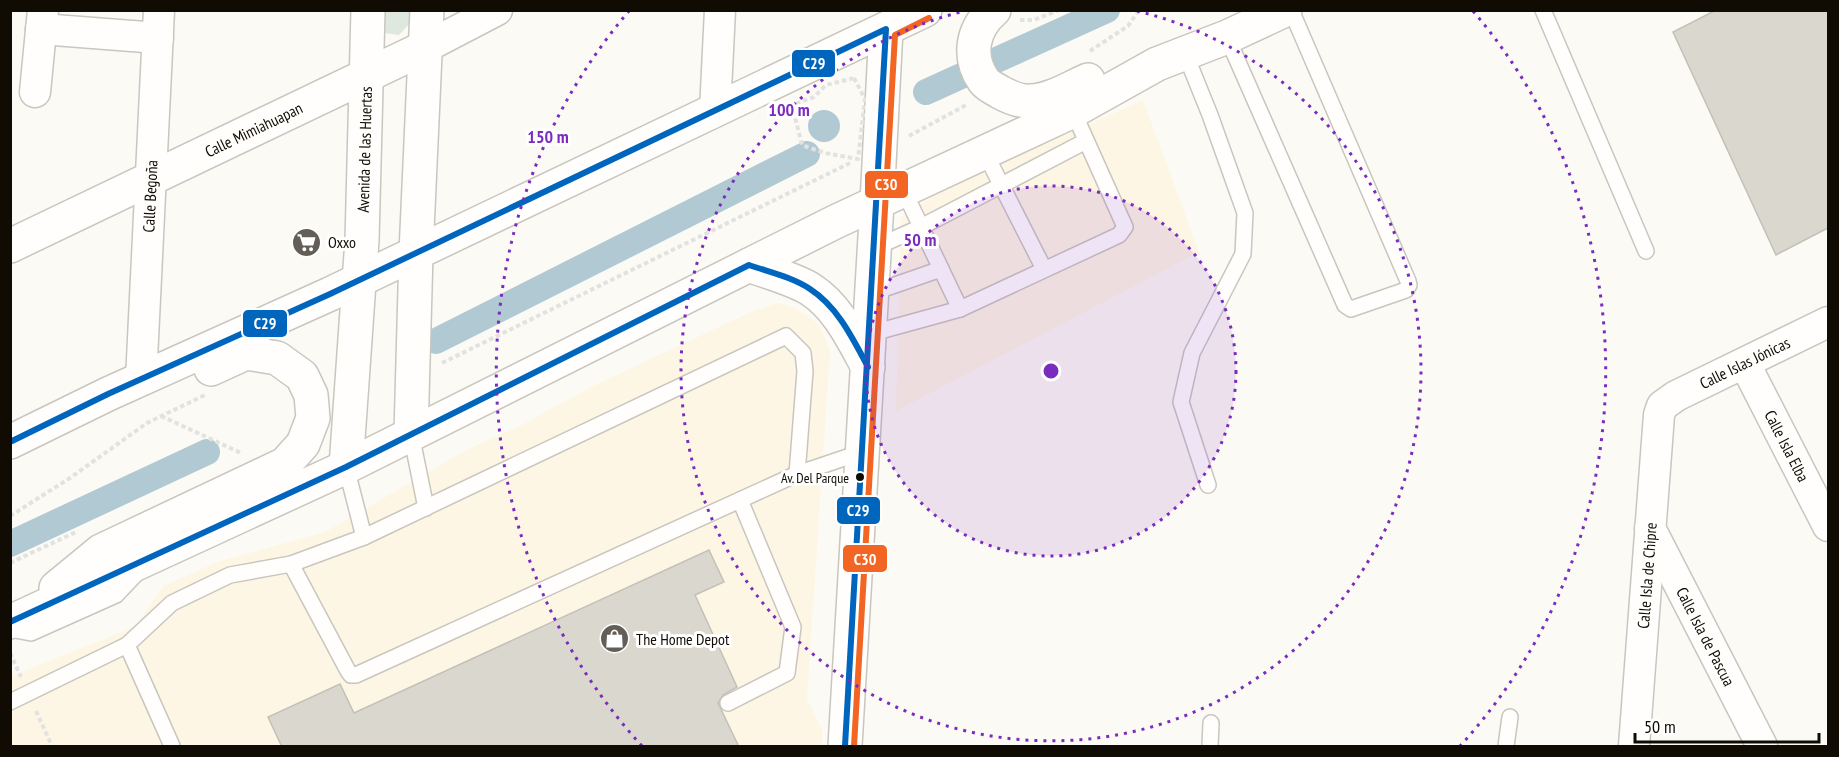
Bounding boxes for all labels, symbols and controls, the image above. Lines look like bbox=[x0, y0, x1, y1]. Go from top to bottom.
line badge: C29 bbox=[791, 49, 836, 78]
text: C29 bbox=[803, 53, 825, 73]
street label: Avenida de las Huertas bbox=[353, 86, 376, 213]
street label: Calle Mimiahuapan bbox=[202, 98, 306, 161]
text: 100 m bbox=[768, 98, 810, 121]
text: 150 m bbox=[527, 125, 569, 148]
street label: Calle Begoña bbox=[138, 160, 162, 233]
line badge: C30 bbox=[864, 170, 909, 199]
text: C30 bbox=[875, 174, 898, 194]
supermarket icon: Oxxo bbox=[291, 226, 323, 258]
text: 50 m bbox=[904, 228, 936, 251]
place label: Oxxo bbox=[328, 232, 356, 252]
line badge: C29 bbox=[242, 309, 288, 338]
text: C29 bbox=[254, 313, 276, 333]
street label: Calle Islas Jónicas bbox=[1696, 332, 1793, 393]
centre of rings bbox=[1041, 361, 1061, 381]
street label: Calle Isla Elba bbox=[1760, 407, 1814, 485]
place label: Av. Del Parque bbox=[781, 469, 849, 487]
marker: Av. Del Parque bbox=[854, 471, 866, 483]
line badge: C29 bbox=[836, 496, 881, 525]
text: C29 bbox=[847, 500, 869, 520]
street label: Calle Isla de Chipre bbox=[1633, 522, 1661, 629]
line badge: C30 bbox=[842, 544, 888, 573]
text: C30 bbox=[854, 549, 877, 569]
street label: Calle Isla de Pascua bbox=[1672, 584, 1739, 689]
shop icon: The Home Depot bbox=[599, 623, 631, 655]
place label: The Home Depot bbox=[636, 629, 730, 649]
scale bar bbox=[1635, 706, 1820, 744]
text: 50 m bbox=[1644, 715, 1676, 738]

